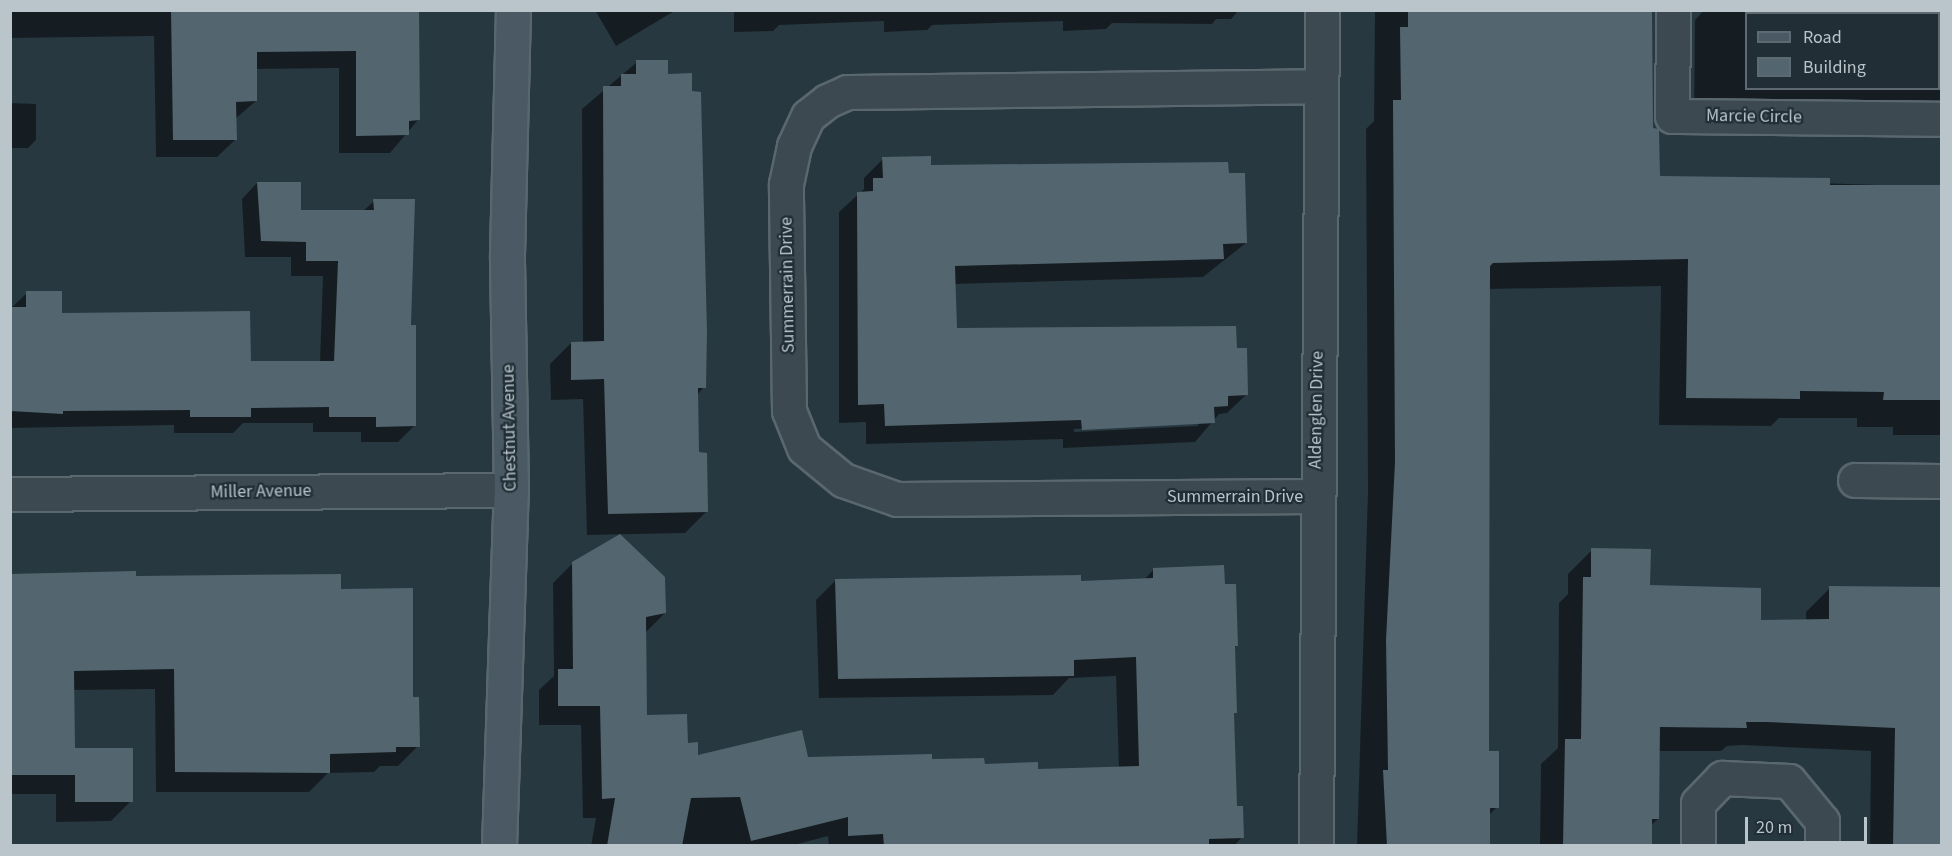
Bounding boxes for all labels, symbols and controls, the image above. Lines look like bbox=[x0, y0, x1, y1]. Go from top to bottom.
legend bbox=[1745, 12, 1940, 90]
text: Road bbox=[1803, 25, 1842, 50]
text: Building bbox=[1803, 55, 1866, 80]
street label: Marcie Circle bbox=[1706, 105, 1802, 129]
street label: Summerrain Drive bbox=[776, 217, 800, 353]
street label: Aldenglen Drive bbox=[1305, 351, 1329, 469]
street label: Chestnut Avenue bbox=[498, 364, 522, 492]
street label: Miller Avenue bbox=[210, 480, 312, 504]
street label: Summerrain Drive bbox=[1167, 486, 1303, 508]
scale bar bbox=[1748, 805, 1870, 843]
text: 20 m bbox=[1756, 815, 1792, 840]

